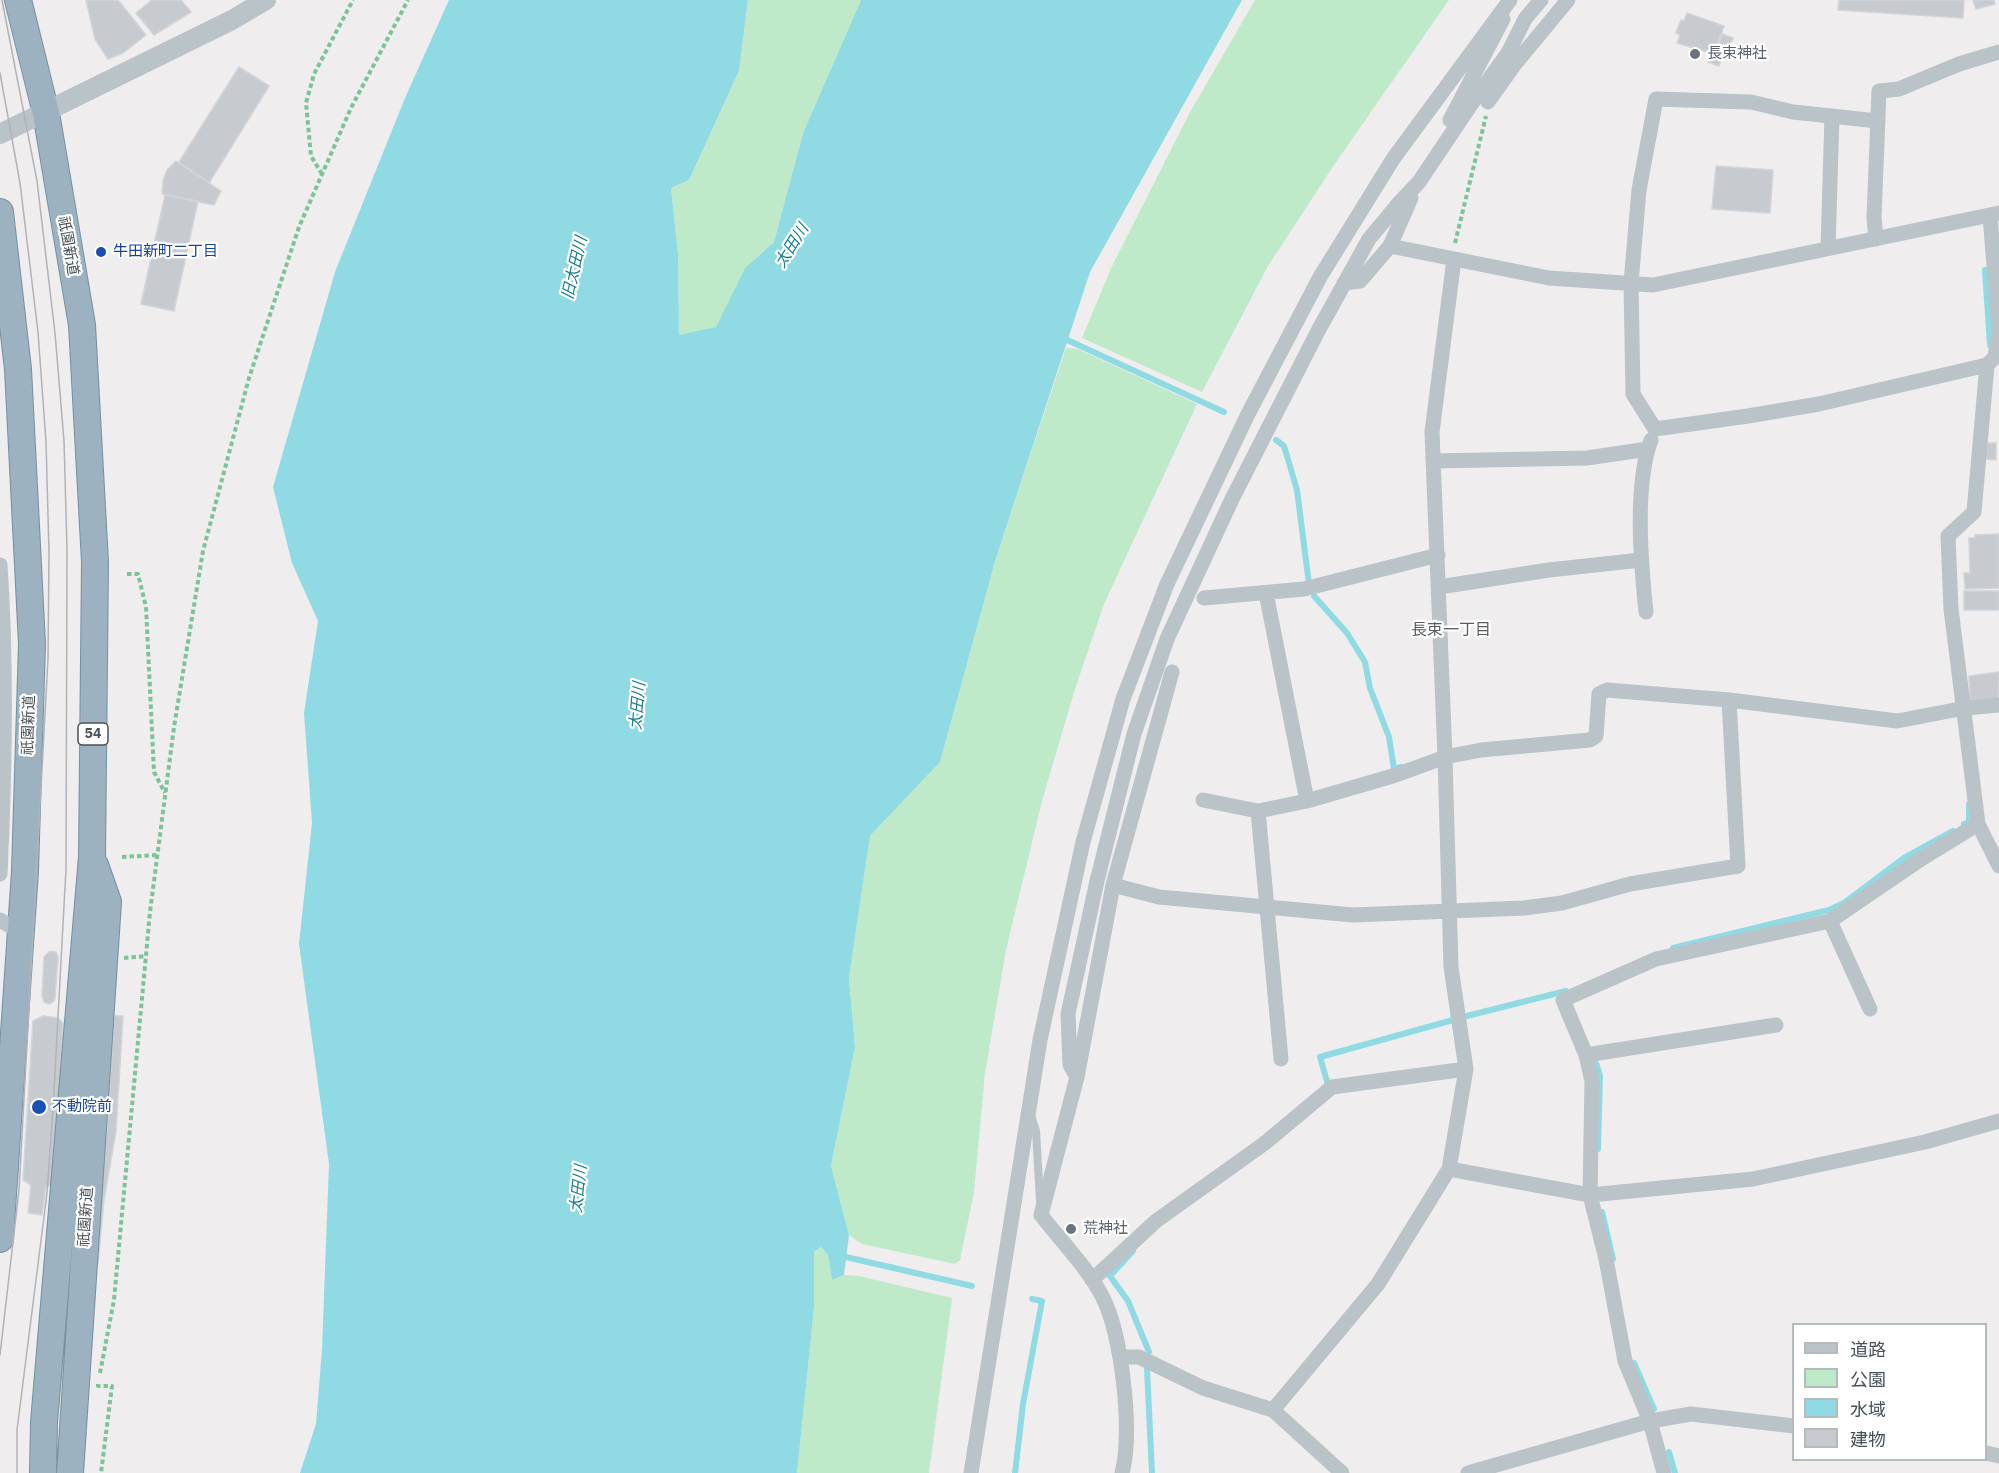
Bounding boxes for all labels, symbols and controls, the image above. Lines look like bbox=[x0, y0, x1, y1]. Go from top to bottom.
place label: 長束神社 bbox=[1707, 45, 1767, 63]
marker: 長束神社 bbox=[1688, 47, 1702, 61]
street label: 祇園新道 bbox=[54, 215, 82, 277]
water label: 太田川 bbox=[771, 221, 813, 271]
water label: 旧太田川 bbox=[558, 235, 592, 301]
place label: 牛田新町二丁目 bbox=[113, 243, 218, 261]
marker: 牛田新町二丁目 bbox=[94, 245, 108, 259]
district label: 長束一丁目 bbox=[1411, 620, 1491, 640]
water label: 太田川 bbox=[626, 681, 650, 731]
street label: 祇園新道 bbox=[19, 695, 39, 755]
road number: 54 bbox=[78, 723, 108, 745]
marker: 不動院前 bbox=[30, 1098, 48, 1116]
place label: 不動院前 bbox=[52, 1098, 112, 1116]
water label: 太田川 bbox=[567, 1164, 591, 1214]
street label: 祇園新道 bbox=[75, 1186, 97, 1248]
place label: 荒神社 bbox=[1083, 1220, 1128, 1238]
marker: 荒神社 bbox=[1064, 1222, 1078, 1236]
legend bbox=[1792, 1323, 1987, 1461]
text: 道路 bbox=[1850, 1338, 1886, 1361]
text: 公園 bbox=[1850, 1368, 1886, 1391]
text: 水域 bbox=[1850, 1398, 1886, 1421]
text: 建物 bbox=[1850, 1428, 1886, 1451]

